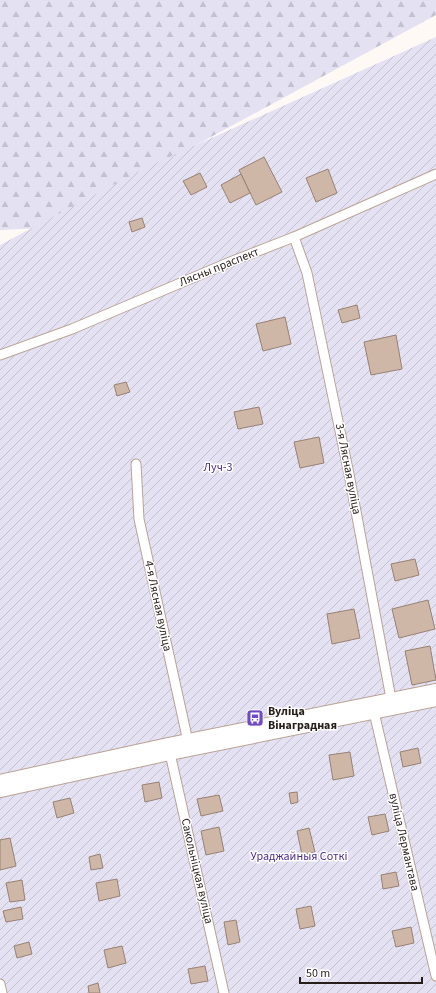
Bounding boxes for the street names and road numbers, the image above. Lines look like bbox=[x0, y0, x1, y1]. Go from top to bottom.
street label: Лясны праспект bbox=[176, 243, 262, 291]
street label: 3-я Лясная вуліца bbox=[331, 422, 365, 516]
street label: 4-я Лясная вуліца bbox=[140, 559, 176, 653]
street label: вуліца Лермантава bbox=[384, 791, 424, 893]
street label: Сакольніцкая вуліца bbox=[177, 817, 217, 925]

